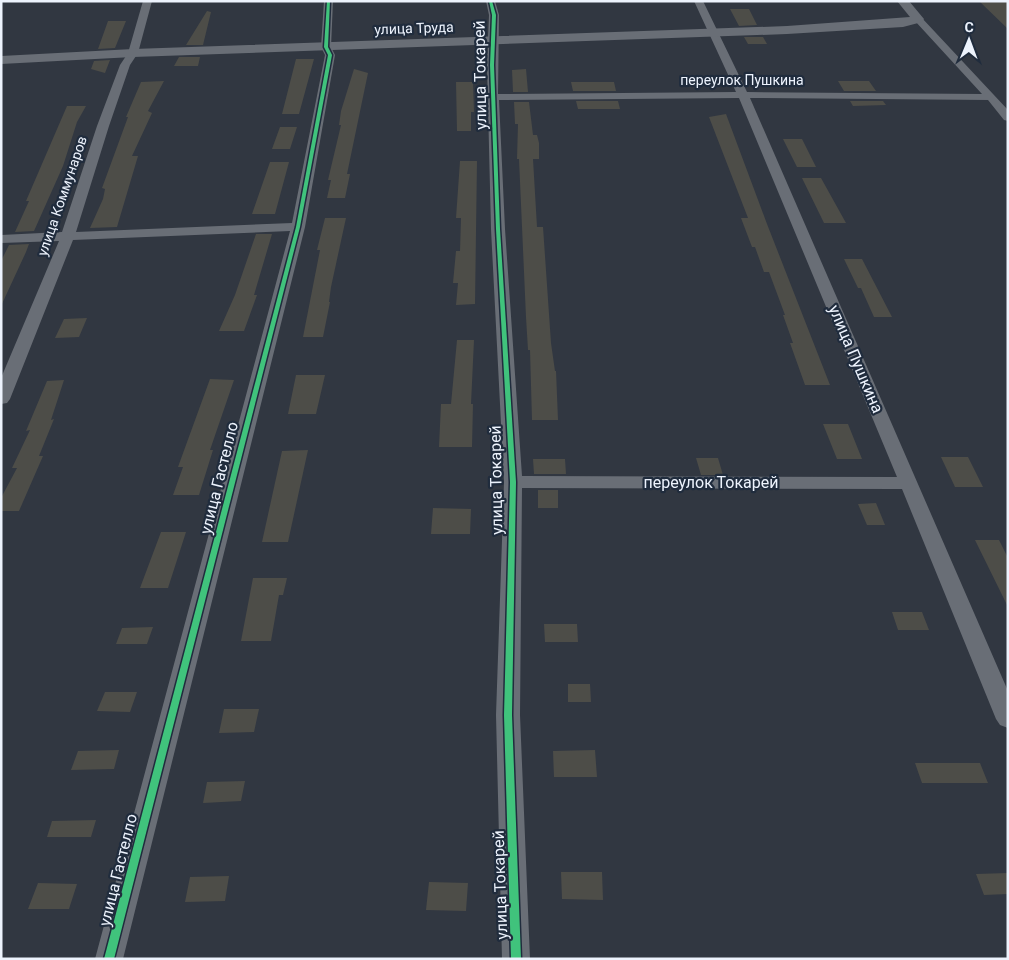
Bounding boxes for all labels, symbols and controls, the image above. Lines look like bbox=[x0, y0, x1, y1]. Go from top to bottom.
north arrow bbox=[944, 15, 994, 65]
street label: улица Труда bbox=[374, 19, 454, 37]
text: С bbox=[965, 19, 974, 35]
street label: улица Токарей bbox=[470, 20, 490, 130]
street label: переулок Пушкина bbox=[680, 72, 804, 88]
street label: улица Коммунаров bbox=[34, 134, 90, 258]
street label: улица Пушкина bbox=[825, 302, 887, 416]
street label: улица Гастелло bbox=[196, 420, 242, 536]
street label: улица Токарей bbox=[486, 425, 506, 535]
street label: переулок Токарей bbox=[644, 473, 778, 492]
street label: улица Гастелло bbox=[95, 812, 141, 928]
street label: улица Токарей bbox=[489, 830, 511, 940]

